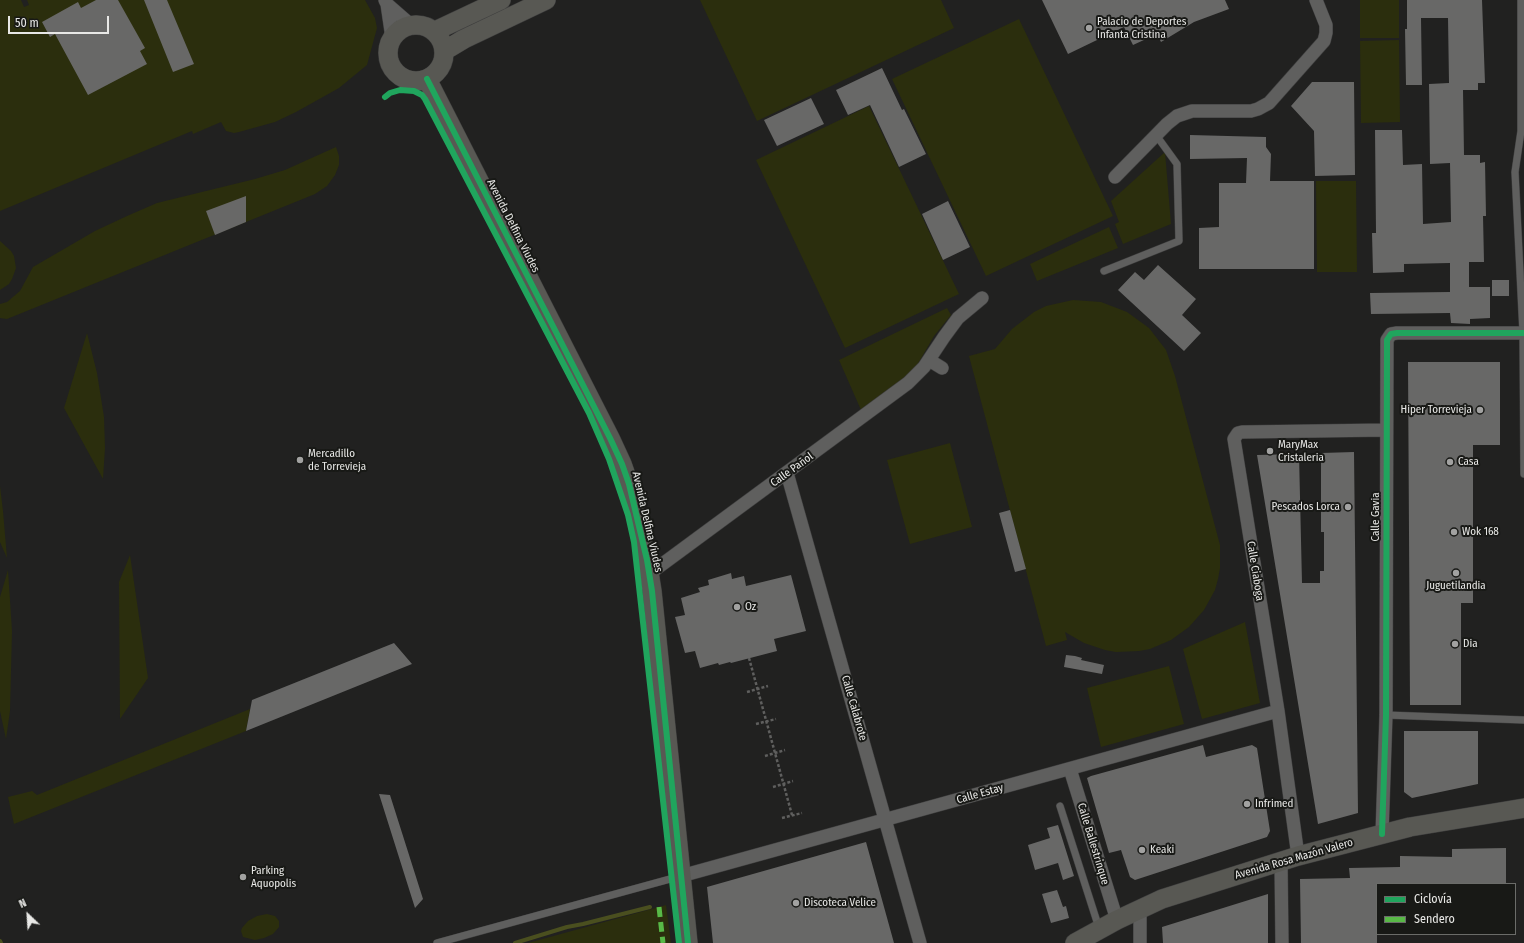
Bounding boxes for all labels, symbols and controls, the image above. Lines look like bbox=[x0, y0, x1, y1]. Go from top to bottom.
scale bar bbox=[10, 8, 111, 34]
place label: Palacio de Deportes Infanta Cristina bbox=[1097, 15, 1186, 41]
text: 50 m bbox=[15, 16, 39, 30]
marker: Palacio de Deportes Infanta Cristina bbox=[1084, 23, 1094, 33]
street label: Avenida Delfina Viudes bbox=[484, 177, 542, 275]
place label: Hiper Torrevieja bbox=[1401, 403, 1472, 417]
marker: Hiper Torrevieja bbox=[1475, 405, 1485, 415]
place label: MaryMax Cristaleria bbox=[1278, 438, 1324, 464]
marker: MaryMax Cristaleria bbox=[1265, 446, 1275, 456]
place label: Mercadillo de Torrevieja bbox=[308, 447, 366, 473]
street label: Calle Pañol bbox=[768, 450, 816, 490]
marker: Mercadillo de Torrevieja bbox=[295, 455, 305, 465]
place label: Casa bbox=[1458, 455, 1479, 469]
marker: Casa bbox=[1445, 457, 1455, 467]
street label: Avenida Delfina Viudes bbox=[629, 470, 665, 574]
street label: Calle Gavia bbox=[1369, 492, 1383, 542]
place label: Pescados Lorca bbox=[1272, 500, 1340, 514]
marker: Pescados Lorca bbox=[1343, 502, 1353, 512]
place label: Wok 168 bbox=[1462, 525, 1499, 539]
marker: Wok 168 bbox=[1449, 527, 1459, 537]
street label: Calle Ciaboga bbox=[1244, 540, 1266, 602]
marker: Juguetilandia bbox=[1451, 568, 1461, 578]
place label: Juguetilandia bbox=[1426, 579, 1486, 593]
place label: Oz bbox=[745, 600, 756, 614]
marker: Oz bbox=[732, 602, 742, 612]
place label: Dia bbox=[1463, 637, 1478, 651]
marker: Dia bbox=[1450, 639, 1460, 649]
street label: Calle Calabrote bbox=[838, 674, 870, 742]
street label: Calle Estay bbox=[955, 781, 1005, 807]
place label: Infrimed bbox=[1255, 797, 1293, 811]
marker: Infrimed bbox=[1242, 799, 1252, 809]
street label: Calle Ballestrinque bbox=[1074, 802, 1112, 886]
street label: Avenida Rosa Mazón Valero bbox=[1233, 836, 1355, 882]
place label: Keaki bbox=[1150, 843, 1174, 857]
marker: Keaki bbox=[1137, 845, 1147, 855]
place label: Parking Aquopolis bbox=[251, 864, 296, 890]
marker: Parking Aquopolis bbox=[238, 872, 248, 882]
legend bbox=[1376, 883, 1516, 935]
text: Ciclovía bbox=[1414, 892, 1452, 906]
north arrow bbox=[8, 895, 48, 935]
text: N bbox=[17, 896, 28, 911]
place label: Discoteca Velice bbox=[804, 896, 876, 910]
marker: Discoteca Velice bbox=[791, 898, 801, 908]
text: Sendero bbox=[1414, 912, 1455, 926]

